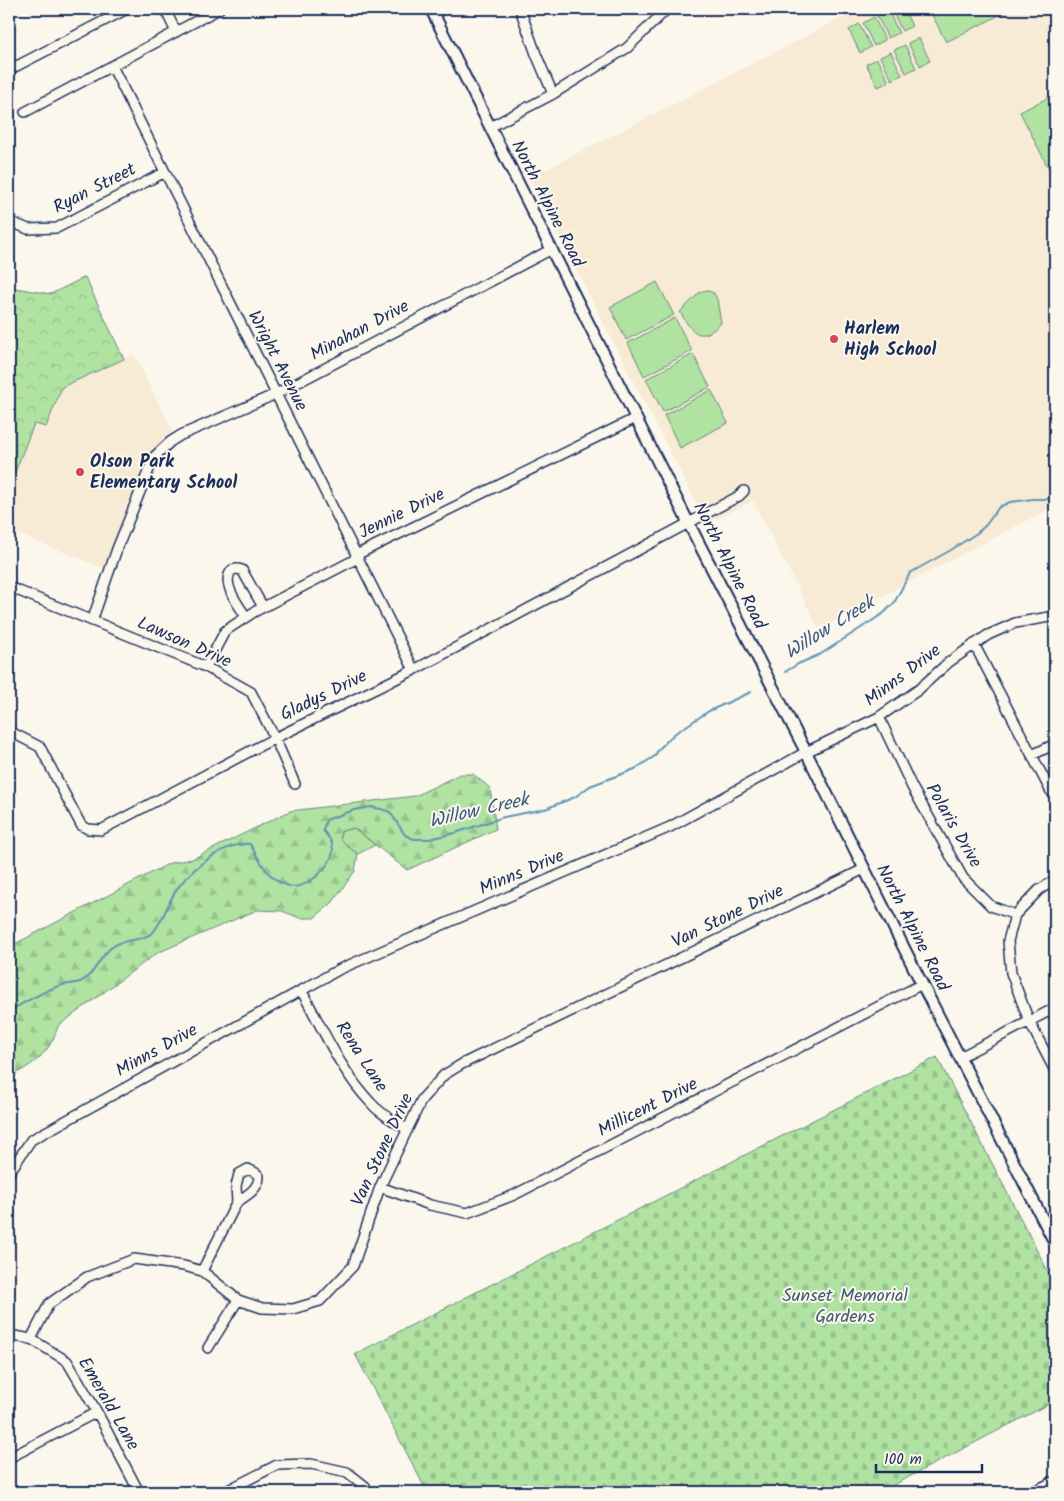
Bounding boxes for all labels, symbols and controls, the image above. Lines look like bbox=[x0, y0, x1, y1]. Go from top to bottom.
street label: North Alpine Road bbox=[502, 135, 592, 274]
street label: Ryan Street bbox=[48, 155, 143, 222]
street label: Minahan Drive bbox=[305, 293, 415, 369]
street label: Wright Avenue bbox=[239, 306, 315, 416]
place label: Harlem High School bbox=[844, 315, 936, 365]
marker: Harlem High School bbox=[828, 333, 840, 345]
place label: Olson Park Elementary School bbox=[90, 448, 237, 498]
marker: Olson Park Elementary School bbox=[74, 466, 86, 478]
street label: Jennie Drive bbox=[354, 481, 450, 547]
street label: North Alpine Road bbox=[684, 497, 774, 636]
water label: Willow Creek bbox=[779, 587, 884, 668]
street label: Lawson Drive bbox=[132, 609, 236, 677]
street label: Minns Drive bbox=[858, 637, 948, 715]
street label: Gladys Drive bbox=[276, 662, 372, 730]
street label: Polaris Drive bbox=[917, 778, 989, 874]
water label: Willow Creek bbox=[426, 784, 535, 837]
street label: Minns Drive bbox=[475, 842, 569, 904]
street label: North Alpine Road bbox=[867, 859, 957, 998]
street label: Van Stone Drive bbox=[667, 877, 789, 957]
street label: Minns Drive bbox=[111, 1016, 203, 1086]
street label: Rena Lane bbox=[327, 1016, 395, 1098]
street label: Millicent Drive bbox=[593, 1070, 703, 1146]
street label: Van Stone Drive bbox=[344, 1089, 422, 1211]
park label: Sunset Memorial Gardens bbox=[782, 1282, 908, 1332]
street label: Emerald Lane bbox=[69, 1352, 147, 1456]
scale bar bbox=[876, 1441, 983, 1473]
text: 100 m bbox=[884, 1448, 922, 1472]

